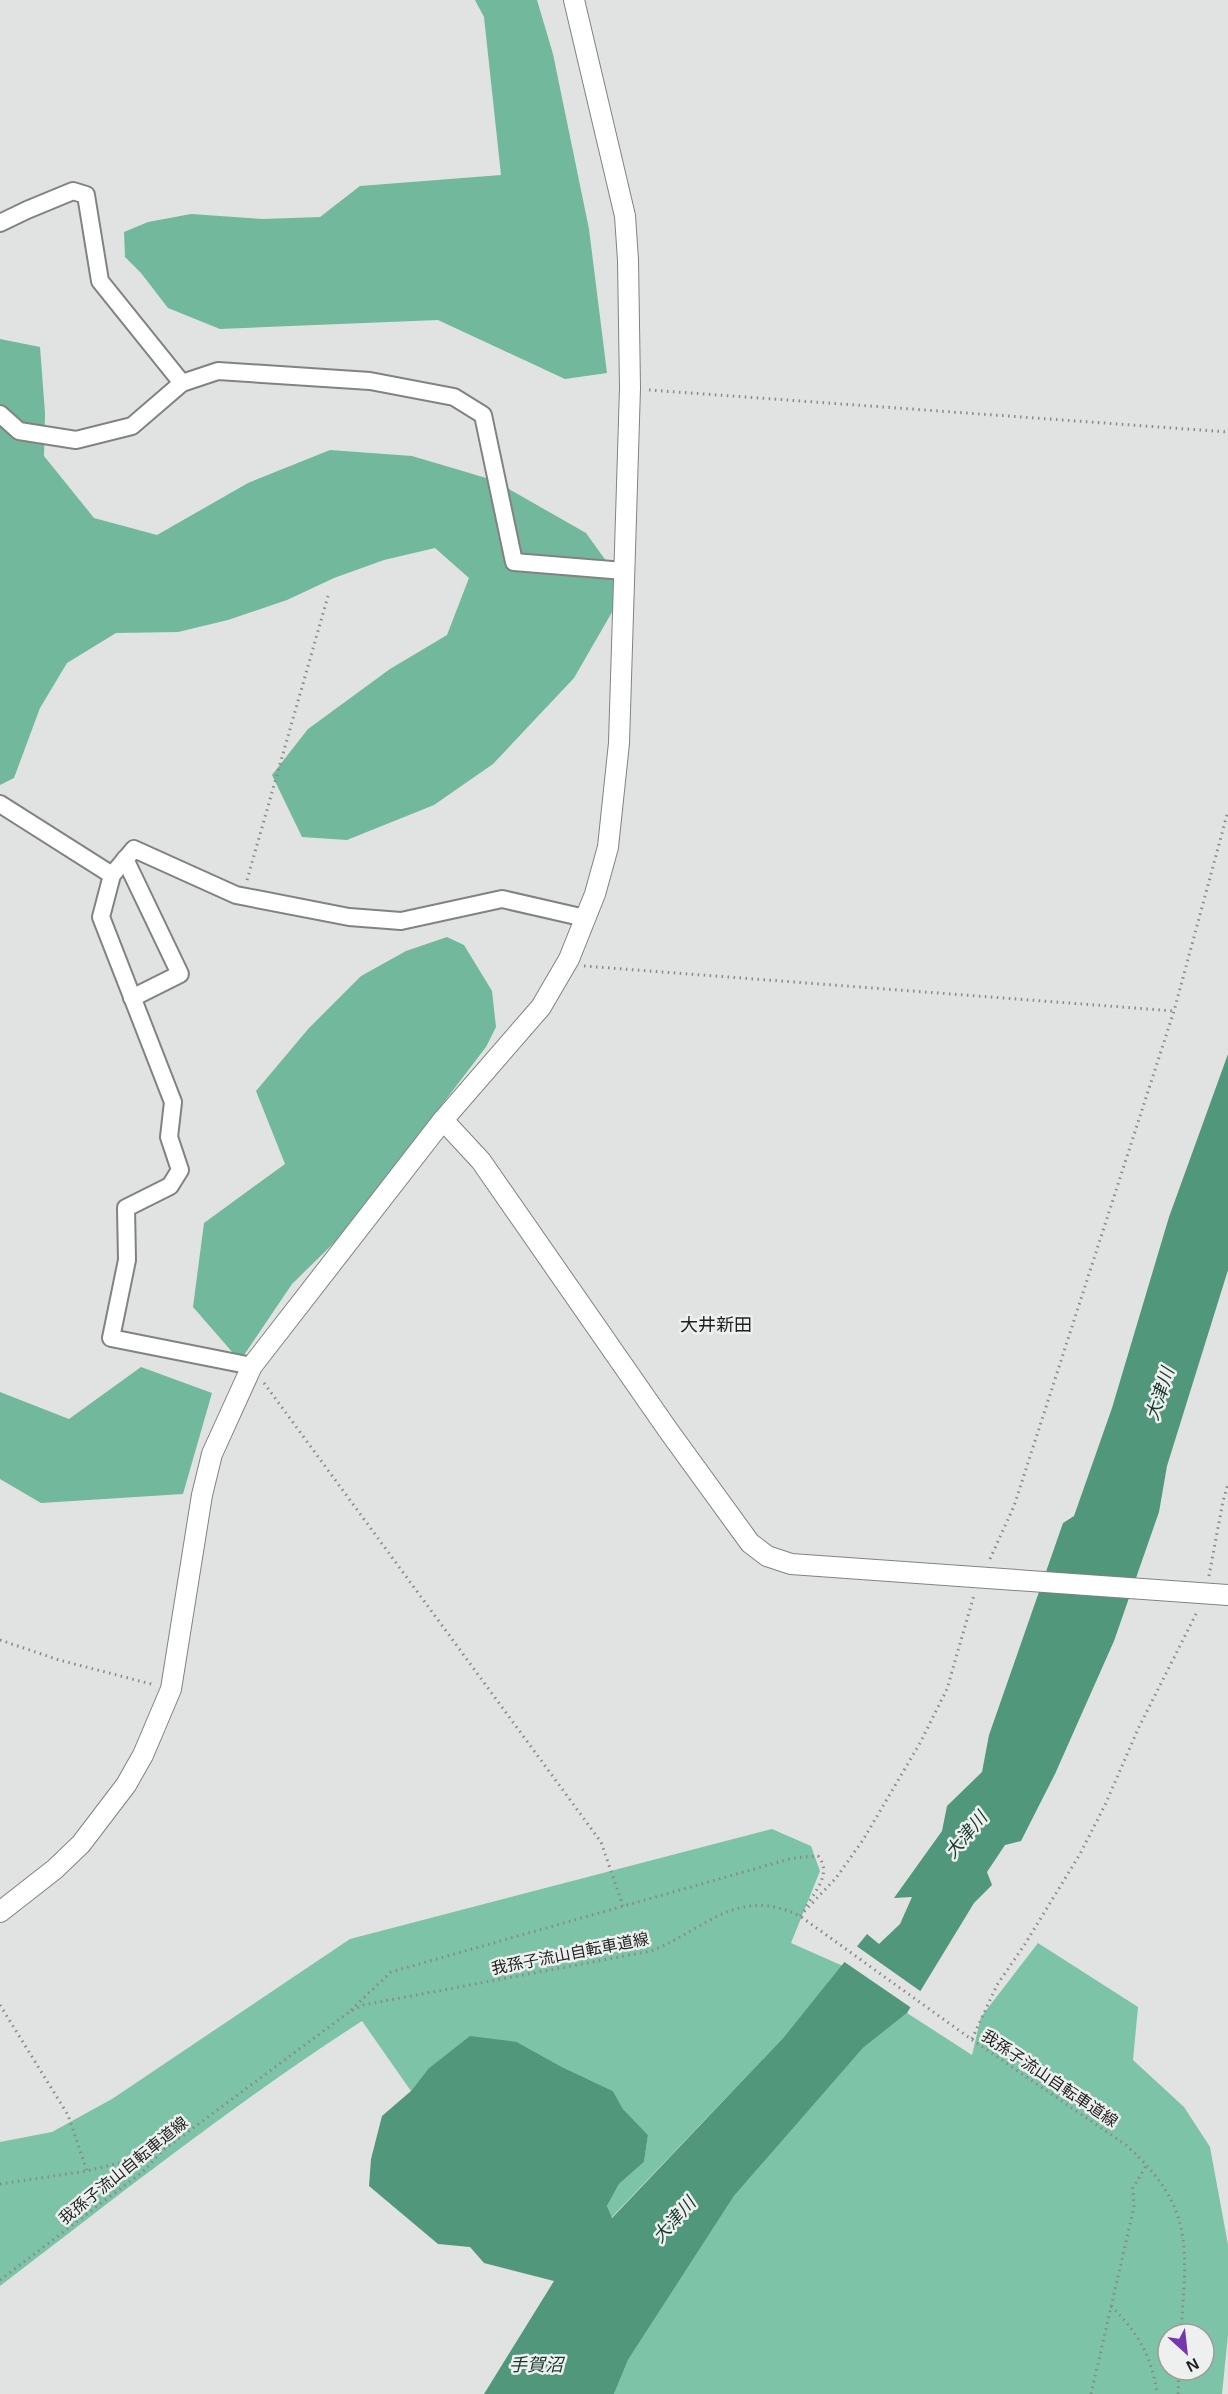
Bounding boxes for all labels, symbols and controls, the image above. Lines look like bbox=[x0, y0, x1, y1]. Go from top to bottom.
district label: 大井新田 bbox=[680, 1315, 752, 1335]
water label: 大津川 bbox=[1142, 1363, 1178, 1423]
water label: 大津川 bbox=[941, 1806, 992, 1862]
street label: 我孫子流山自転車道線 bbox=[490, 1930, 650, 1977]
street label: 我孫子流山自転車道線 bbox=[979, 2027, 1121, 2130]
street label: 我孫子流山自転車道線 bbox=[56, 2113, 191, 2227]
water label: 大津川 bbox=[649, 2192, 701, 2247]
north arrow bbox=[1156, 2322, 1216, 2382]
water label: 手賀沼 bbox=[509, 2355, 566, 2375]
text: N bbox=[1184, 2355, 1202, 2375]

